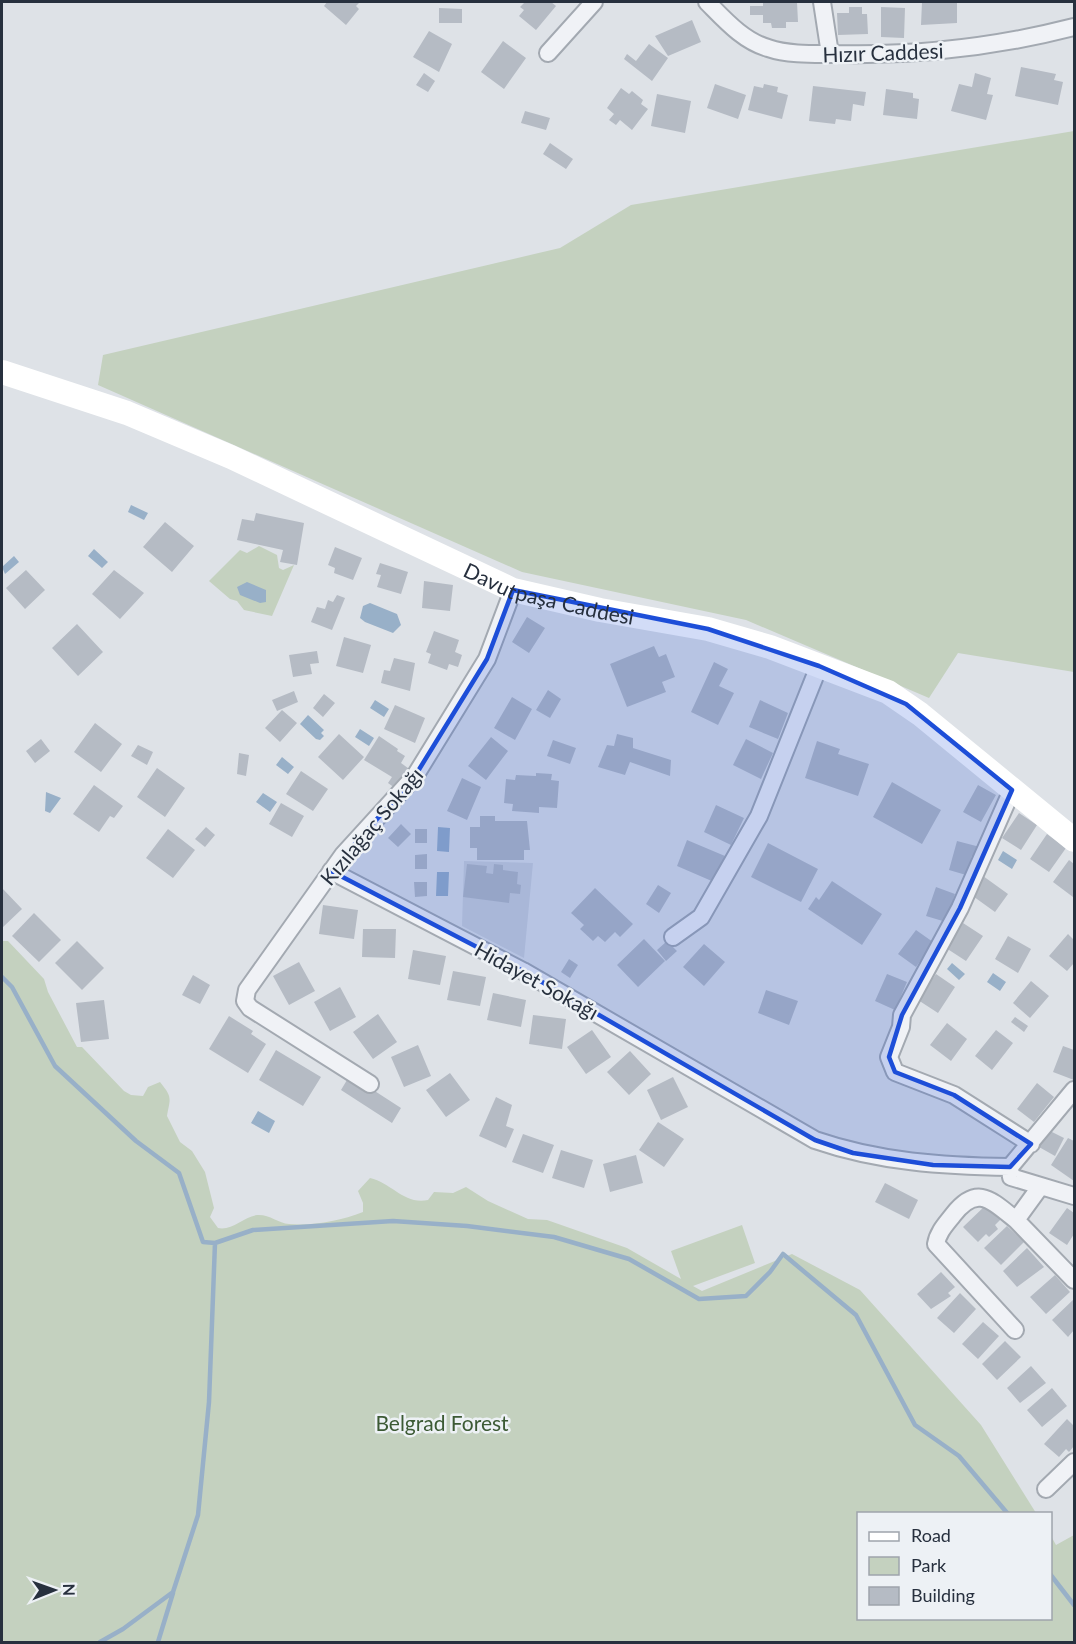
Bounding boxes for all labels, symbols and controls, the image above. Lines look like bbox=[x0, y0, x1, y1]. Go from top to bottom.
street label: Hızır Caddesi bbox=[822, 37, 944, 67]
street label: Davutpaşa Caddesi bbox=[460, 556, 636, 628]
street label: Kızılağaç Sokağı bbox=[315, 762, 427, 890]
street label: Hidayet Sokağı bbox=[471, 936, 603, 1024]
park label: Belgrad Forest bbox=[375, 1410, 509, 1435]
legend bbox=[857, 1512, 1052, 1620]
text: Road bbox=[911, 1524, 951, 1546]
text: Park bbox=[911, 1554, 947, 1576]
north arrow bbox=[24, 1560, 84, 1620]
text: N bbox=[60, 1583, 79, 1596]
text: Building bbox=[911, 1584, 975, 1606]

